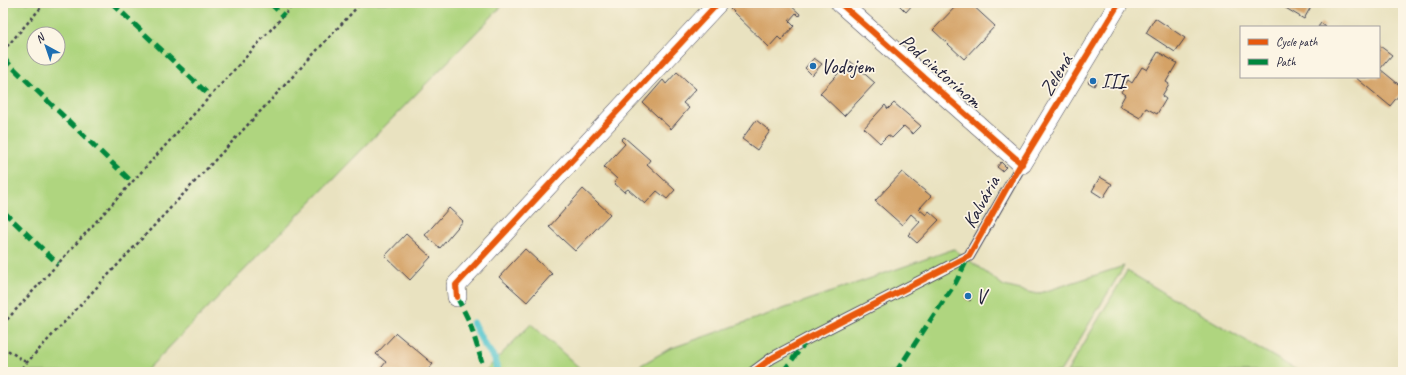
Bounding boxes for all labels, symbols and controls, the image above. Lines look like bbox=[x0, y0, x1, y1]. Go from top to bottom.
north arrow bbox=[26, 26, 66, 66]
legend bbox=[1240, 26, 1380, 78]
street label: Pod cintorínom bbox=[895, 28, 989, 115]
text: N bbox=[32, 29, 48, 46]
text: Cycle path bbox=[1276, 34, 1318, 50]
street label: Zelená bbox=[1034, 48, 1079, 100]
place label: Vodojem bbox=[821, 54, 875, 79]
text: Path bbox=[1276, 54, 1296, 70]
marker: Vodojem bbox=[808, 61, 818, 71]
place label: III bbox=[1101, 69, 1129, 94]
marker: III bbox=[1088, 76, 1098, 86]
street label: Kalvária bbox=[957, 170, 1006, 232]
place label: V bbox=[976, 284, 990, 309]
marker: V bbox=[963, 291, 973, 301]

